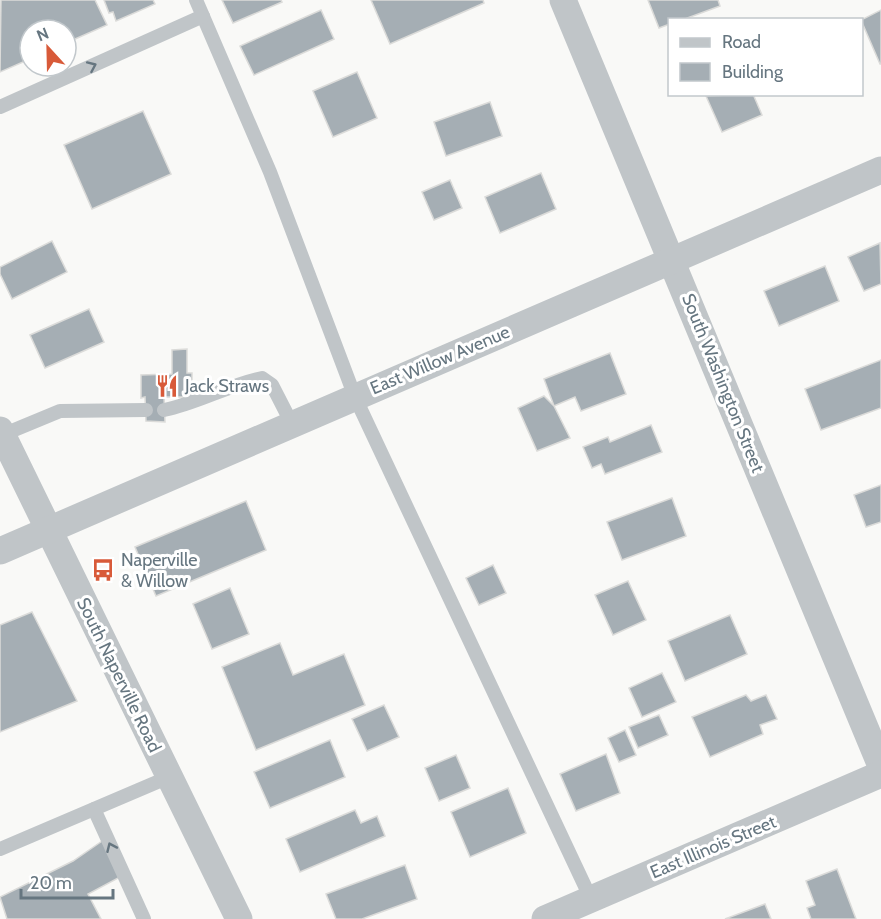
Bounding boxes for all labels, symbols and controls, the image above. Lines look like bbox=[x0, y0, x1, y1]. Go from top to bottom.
north arrow bbox=[18, 18, 78, 78]
legend bbox=[668, 18, 863, 96]
text: N bbox=[34, 24, 51, 45]
text: Road bbox=[722, 31, 761, 53]
one-way arrow bbox=[85, 61, 96, 73]
text: Building bbox=[722, 61, 784, 83]
street label: South Washington Street bbox=[677, 290, 769, 476]
street label: East Willow Avenue bbox=[367, 321, 513, 399]
restaurant icon: Jack Straws bbox=[154, 373, 180, 399]
place label: Jack Straws bbox=[184, 375, 269, 397]
place label: Naperville & Willow bbox=[121, 549, 197, 592]
bus stop icon: Naperville & Willow bbox=[90, 557, 116, 583]
street label: South Naperville Road bbox=[72, 594, 166, 756]
street label: East Illinois Street bbox=[647, 811, 779, 883]
one-way arrow bbox=[106, 842, 118, 853]
scale bar bbox=[21, 862, 112, 900]
text: 20 m bbox=[30, 872, 72, 894]

